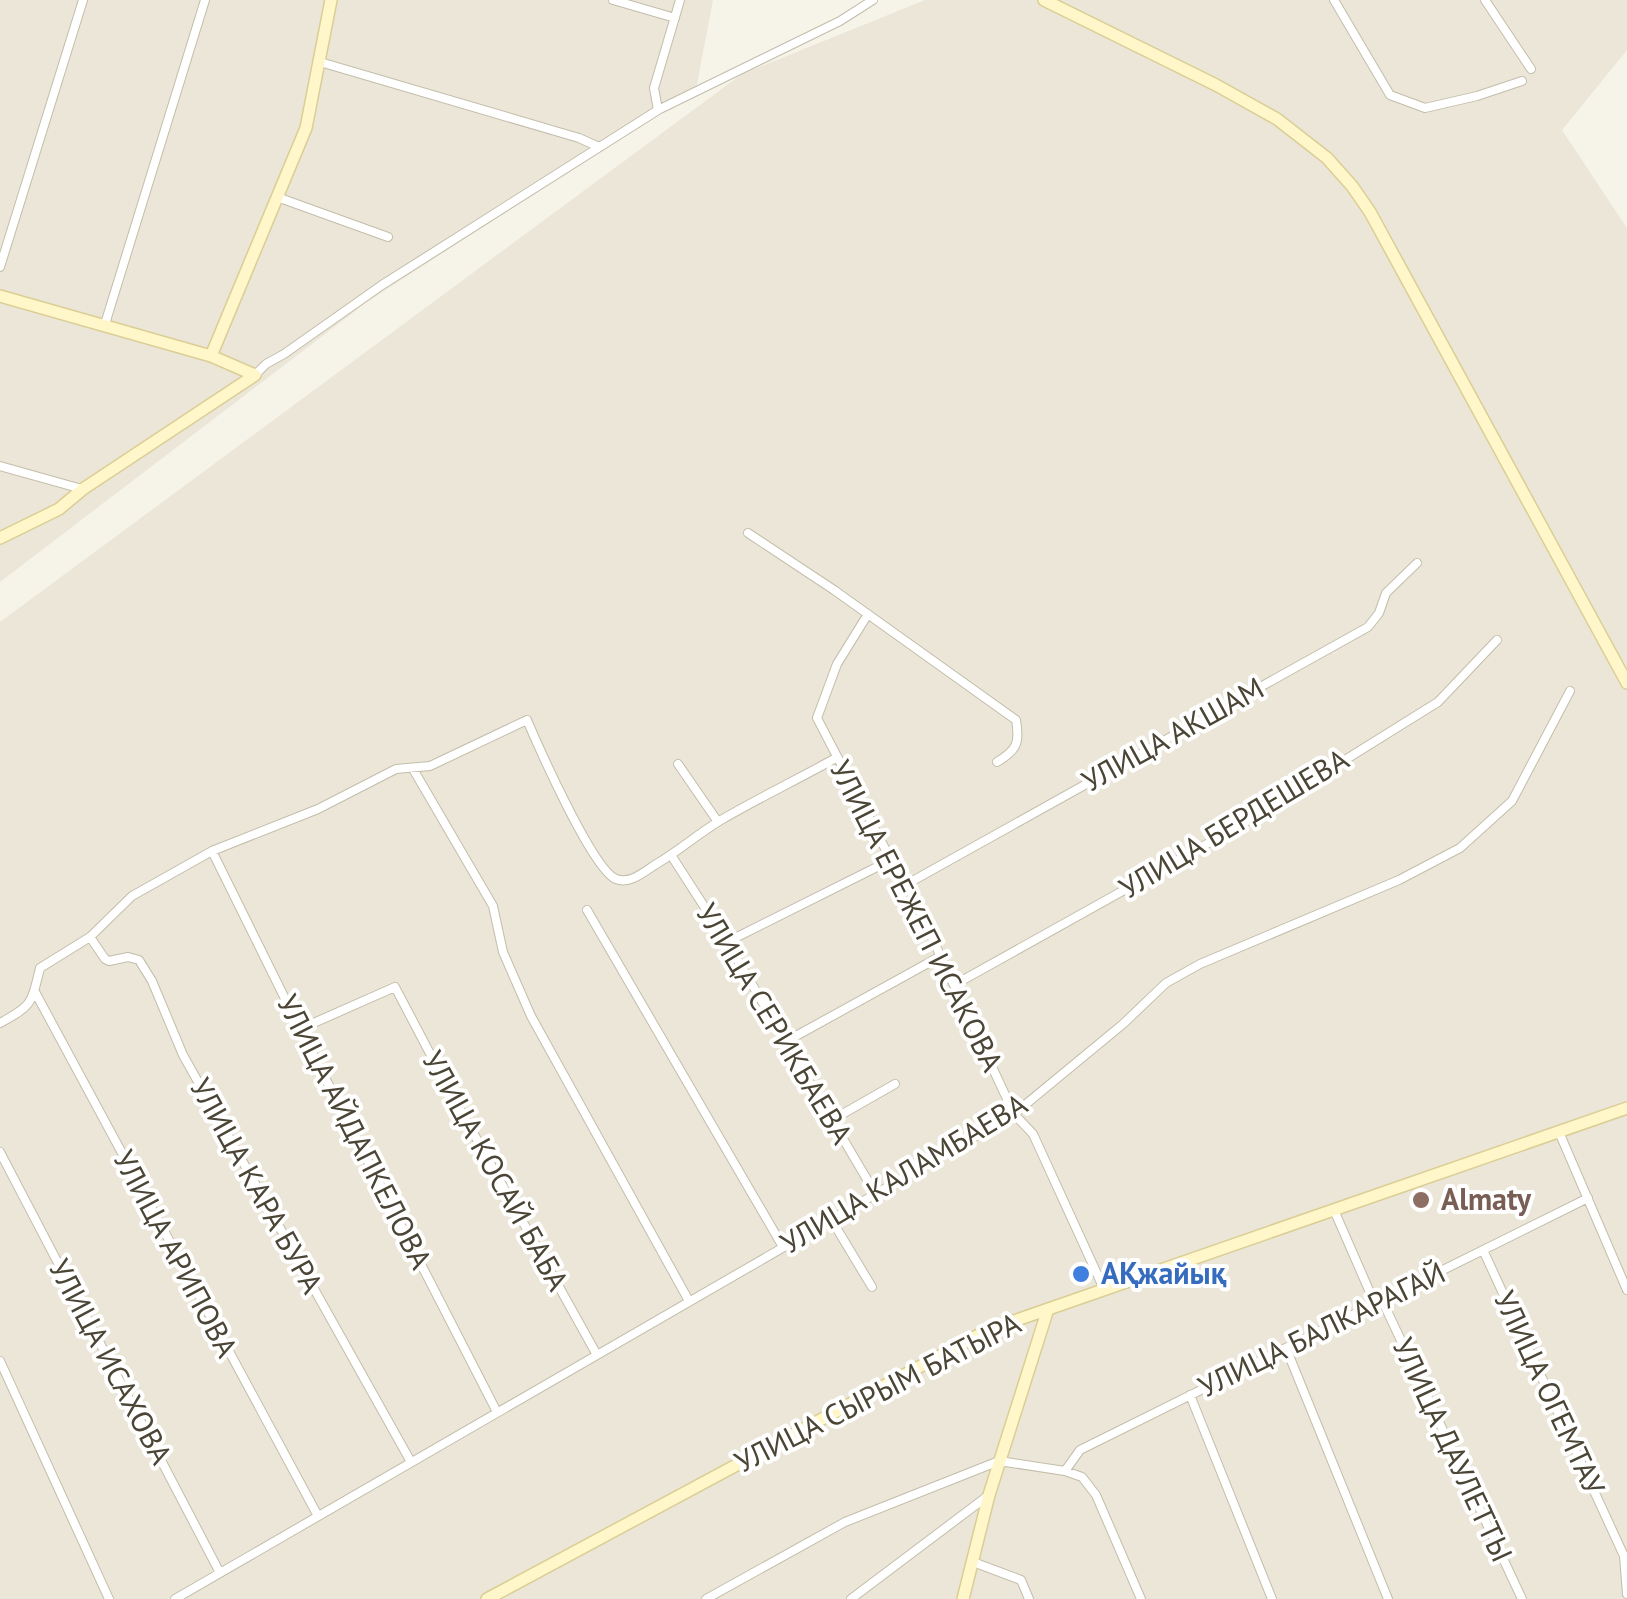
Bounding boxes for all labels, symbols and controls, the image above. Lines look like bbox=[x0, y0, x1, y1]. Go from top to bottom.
street label: УЛИЦА АКШАМ bbox=[1074, 668, 1270, 800]
street label: УЛИЦА БЕРДЕШЕВА bbox=[1111, 739, 1355, 907]
street label: УЛИЦА ЕРЕЖЕП ИСАКОВА bbox=[822, 753, 1013, 1078]
street label: УЛИЦА СЕРИКБАЕВА bbox=[688, 896, 863, 1151]
street label: УЛИЦА АЙДАПКЕЛОВА bbox=[269, 988, 442, 1276]
street label: УЛИЦА КОСАЙ БАБА bbox=[414, 1043, 579, 1297]
street label: УЛИЦА КАРА БУРА bbox=[182, 1071, 333, 1300]
street label: УЛИЦА КАЛАМБАЕВА bbox=[773, 1083, 1034, 1262]
street label: УЛИЦА АРИПОВА bbox=[105, 1143, 247, 1364]
place label: Аlmaty bbox=[1441, 1179, 1532, 1218]
marker: Аlmaty bbox=[1410, 1189, 1432, 1211]
street label: УЛИЦА ИСАХОВА bbox=[41, 1252, 182, 1471]
street label: УЛИЦА БАЛКАРАГАЙ bbox=[1192, 1252, 1451, 1405]
place label: АҚжайық bbox=[1101, 1253, 1227, 1292]
marker: АҚжайық bbox=[1070, 1263, 1092, 1285]
street label: УЛИЦА ОГЕМТАУ bbox=[1486, 1284, 1615, 1501]
street label: УЛИЦА СЫРЫМ БАТЫРА bbox=[728, 1302, 1027, 1481]
street label: УЛИЦА ДАУЛЕТТЫ bbox=[1384, 1331, 1522, 1568]

